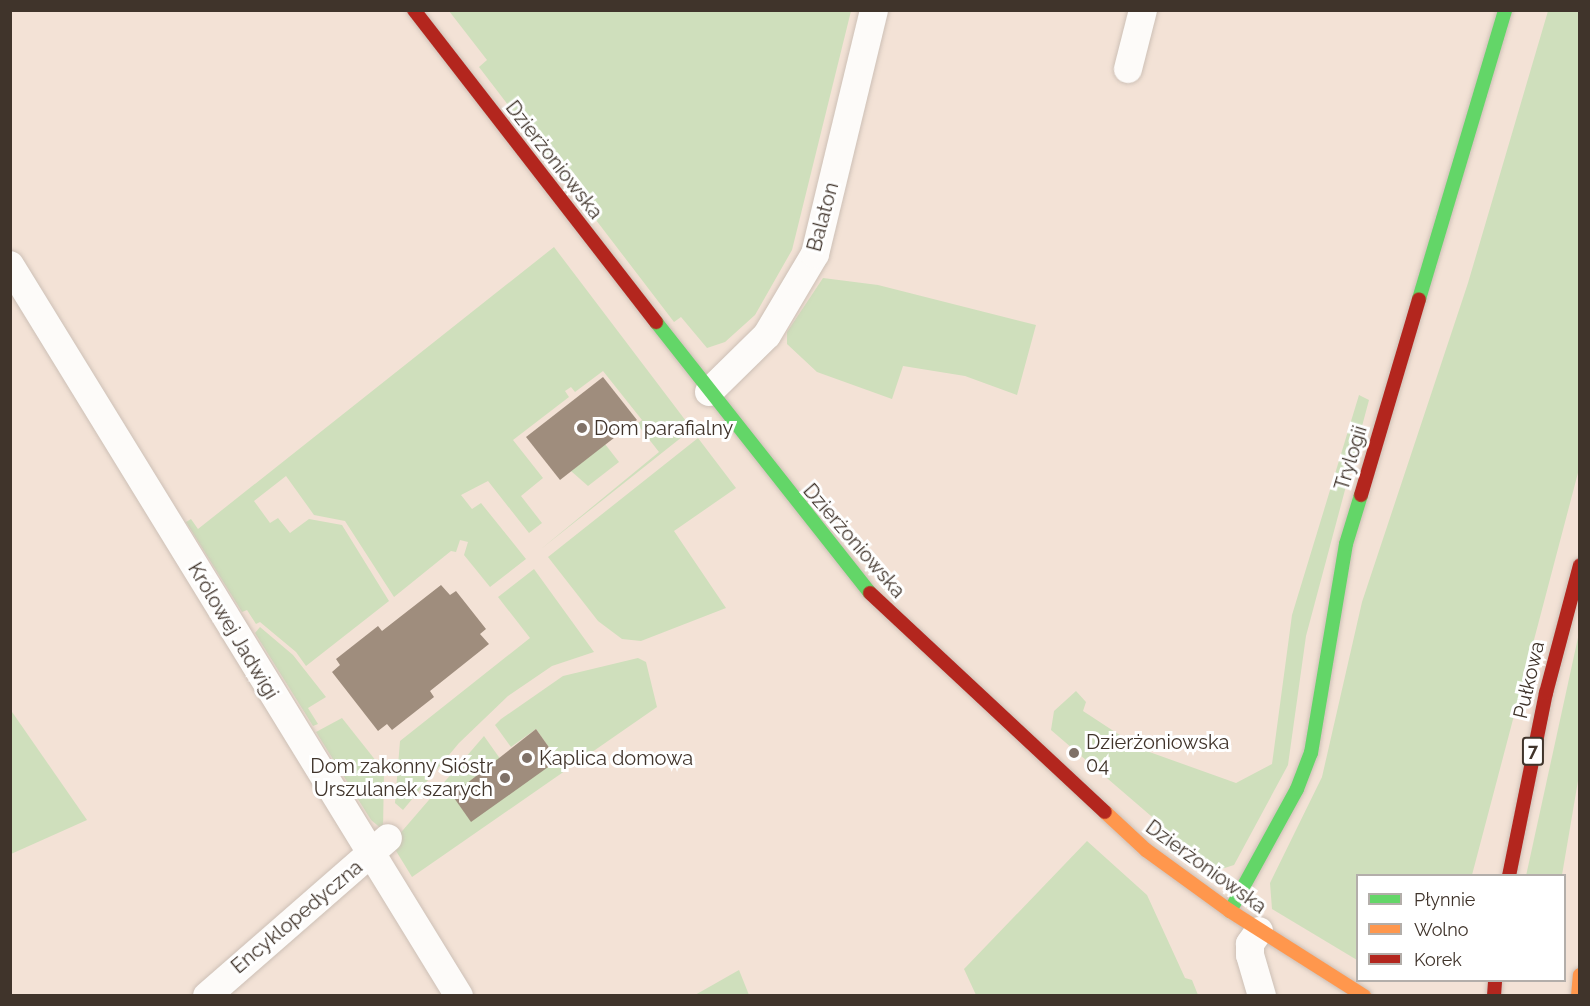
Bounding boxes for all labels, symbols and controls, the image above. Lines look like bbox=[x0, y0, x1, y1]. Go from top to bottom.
street label: Dzierżoniowska bbox=[500, 96, 608, 224]
street label: Balaton bbox=[802, 180, 844, 254]
place label: Dom parafialny bbox=[594, 416, 733, 440]
marker: Dom parafialny bbox=[575, 421, 589, 435]
street label: Trylogii bbox=[1330, 423, 1372, 493]
street label: Dzierżoniowska bbox=[798, 479, 910, 603]
street label: Królowej Jadwigi bbox=[183, 558, 283, 704]
street label: Pułkowa bbox=[1508, 639, 1550, 721]
place label: Dzierżoniowska 04 bbox=[1086, 730, 1229, 777]
road number: 7 bbox=[1521, 736, 1545, 766]
place label: Kaplica domowa bbox=[539, 746, 693, 770]
marker: Dzierżoniowska 04 bbox=[1067, 746, 1081, 760]
marker: Kaplica domowa bbox=[520, 751, 534, 765]
place label: Dom zakonny Sióstr Urszulanek szarych bbox=[310, 754, 493, 801]
marker: Dom zakonny Sióstr Urszulanek szarych bbox=[498, 771, 512, 785]
street label: Dzierżoniowska bbox=[1141, 815, 1271, 919]
street label: Encyklopedyczna bbox=[227, 855, 367, 979]
legend bbox=[1356, 874, 1566, 982]
text: Płynnie bbox=[1414, 889, 1475, 910]
text: Wolno bbox=[1414, 919, 1468, 940]
text: Korek bbox=[1414, 949, 1462, 970]

